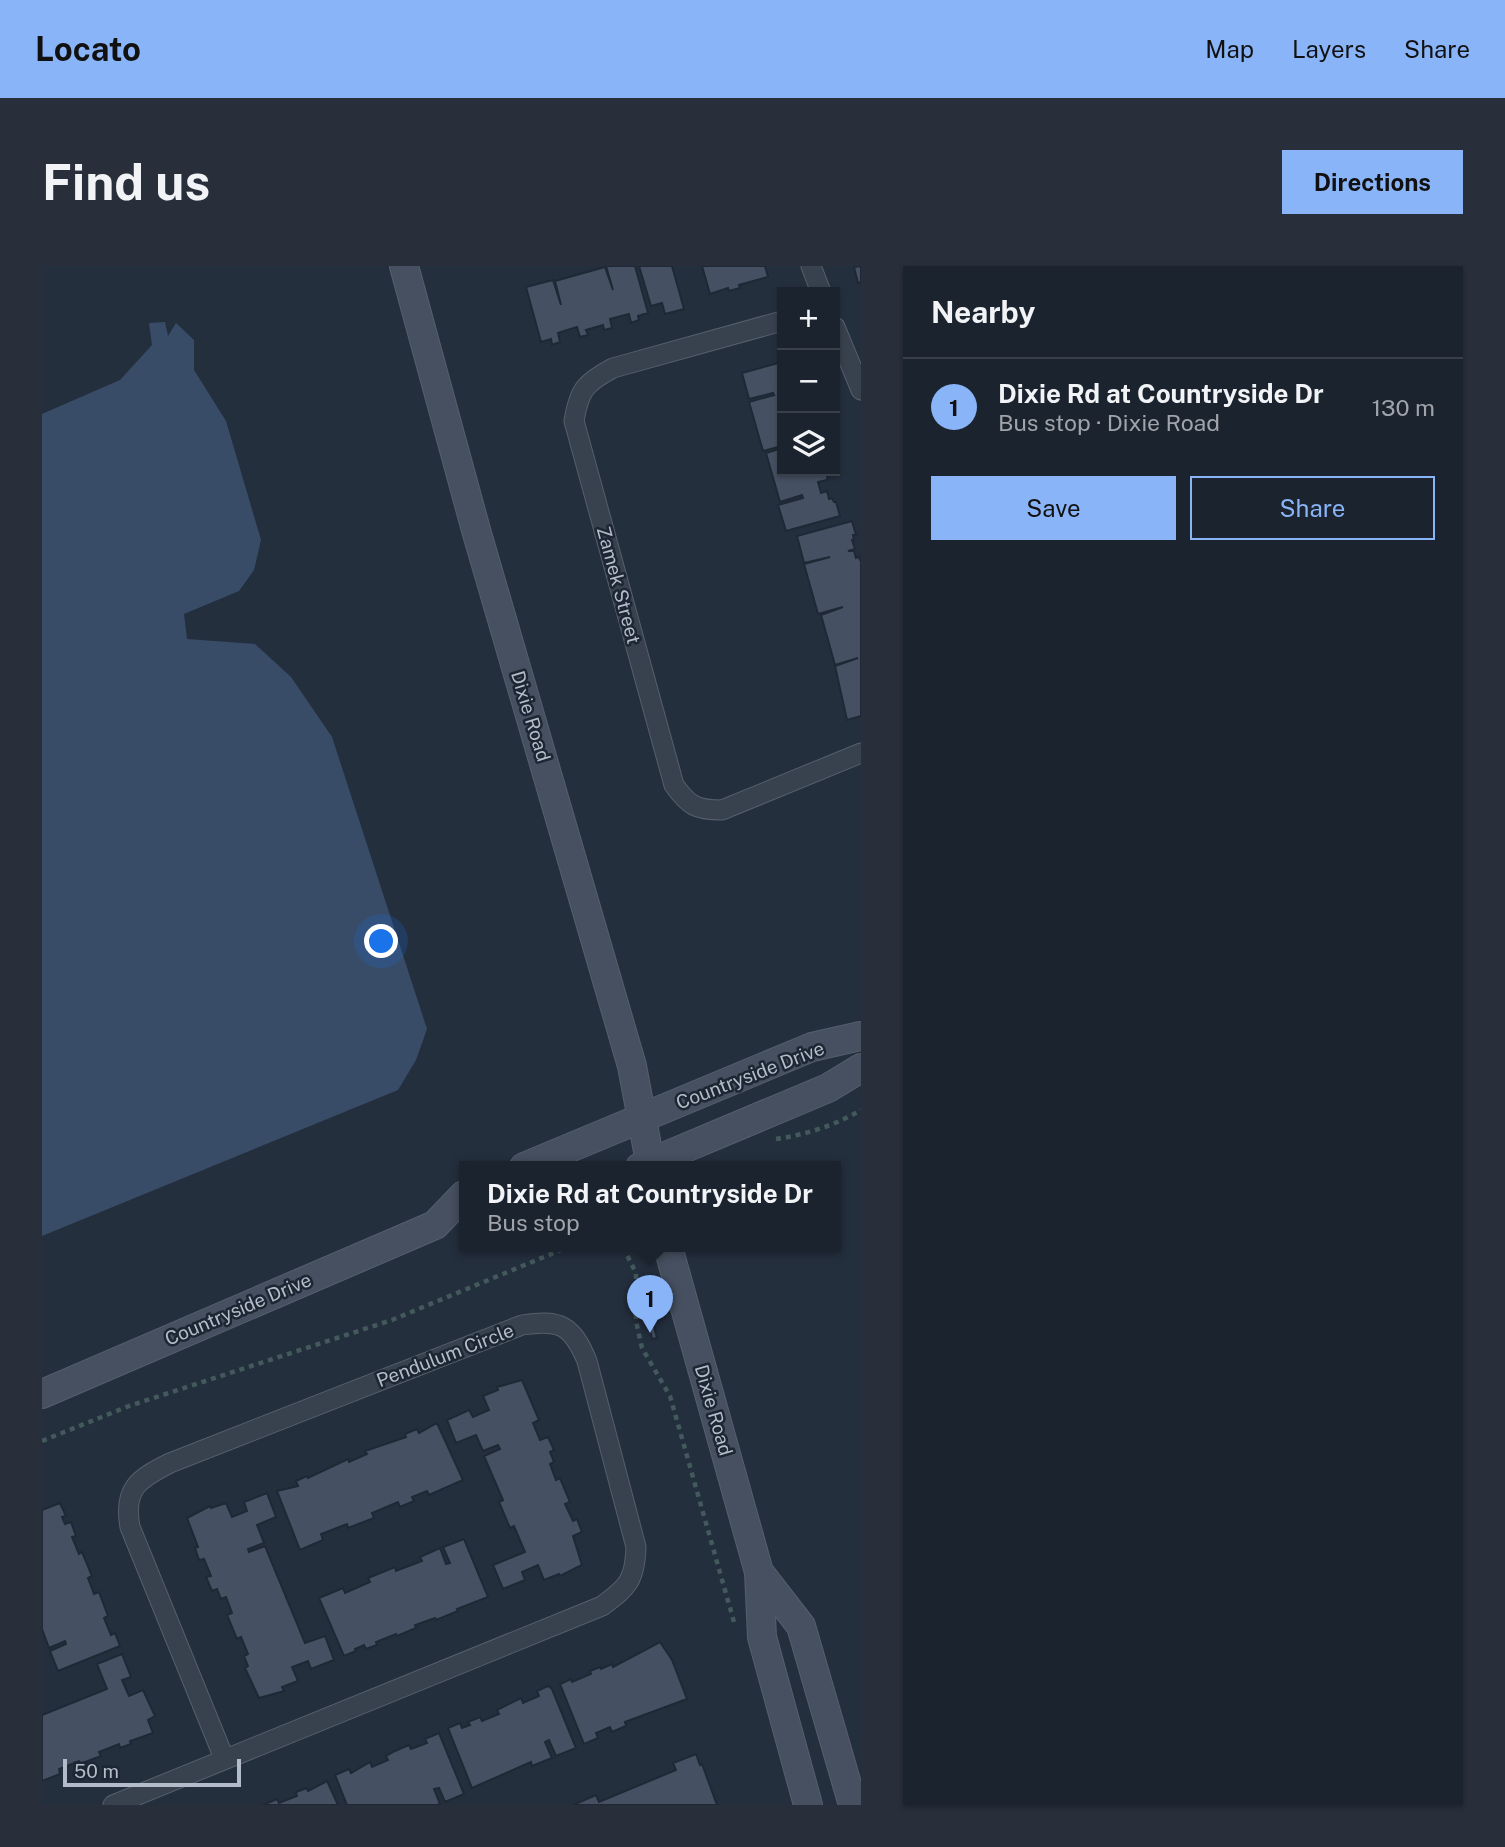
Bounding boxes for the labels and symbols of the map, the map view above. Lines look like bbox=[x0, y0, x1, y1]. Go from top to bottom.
street label: Zamek Street bbox=[593, 524, 645, 646]
street label: Dixie Road bbox=[507, 668, 555, 764]
your location bbox=[364, 924, 398, 958]
street label: Countryside Drive bbox=[673, 1037, 827, 1113]
street label: Countryside Drive bbox=[161, 1268, 315, 1350]
pin: 1 bbox=[627, 1275, 673, 1333]
street label: Pendulum Circle bbox=[373, 1319, 517, 1391]
street label: Dixie Road bbox=[691, 1362, 737, 1458]
scale bar bbox=[63, 1756, 242, 1788]

